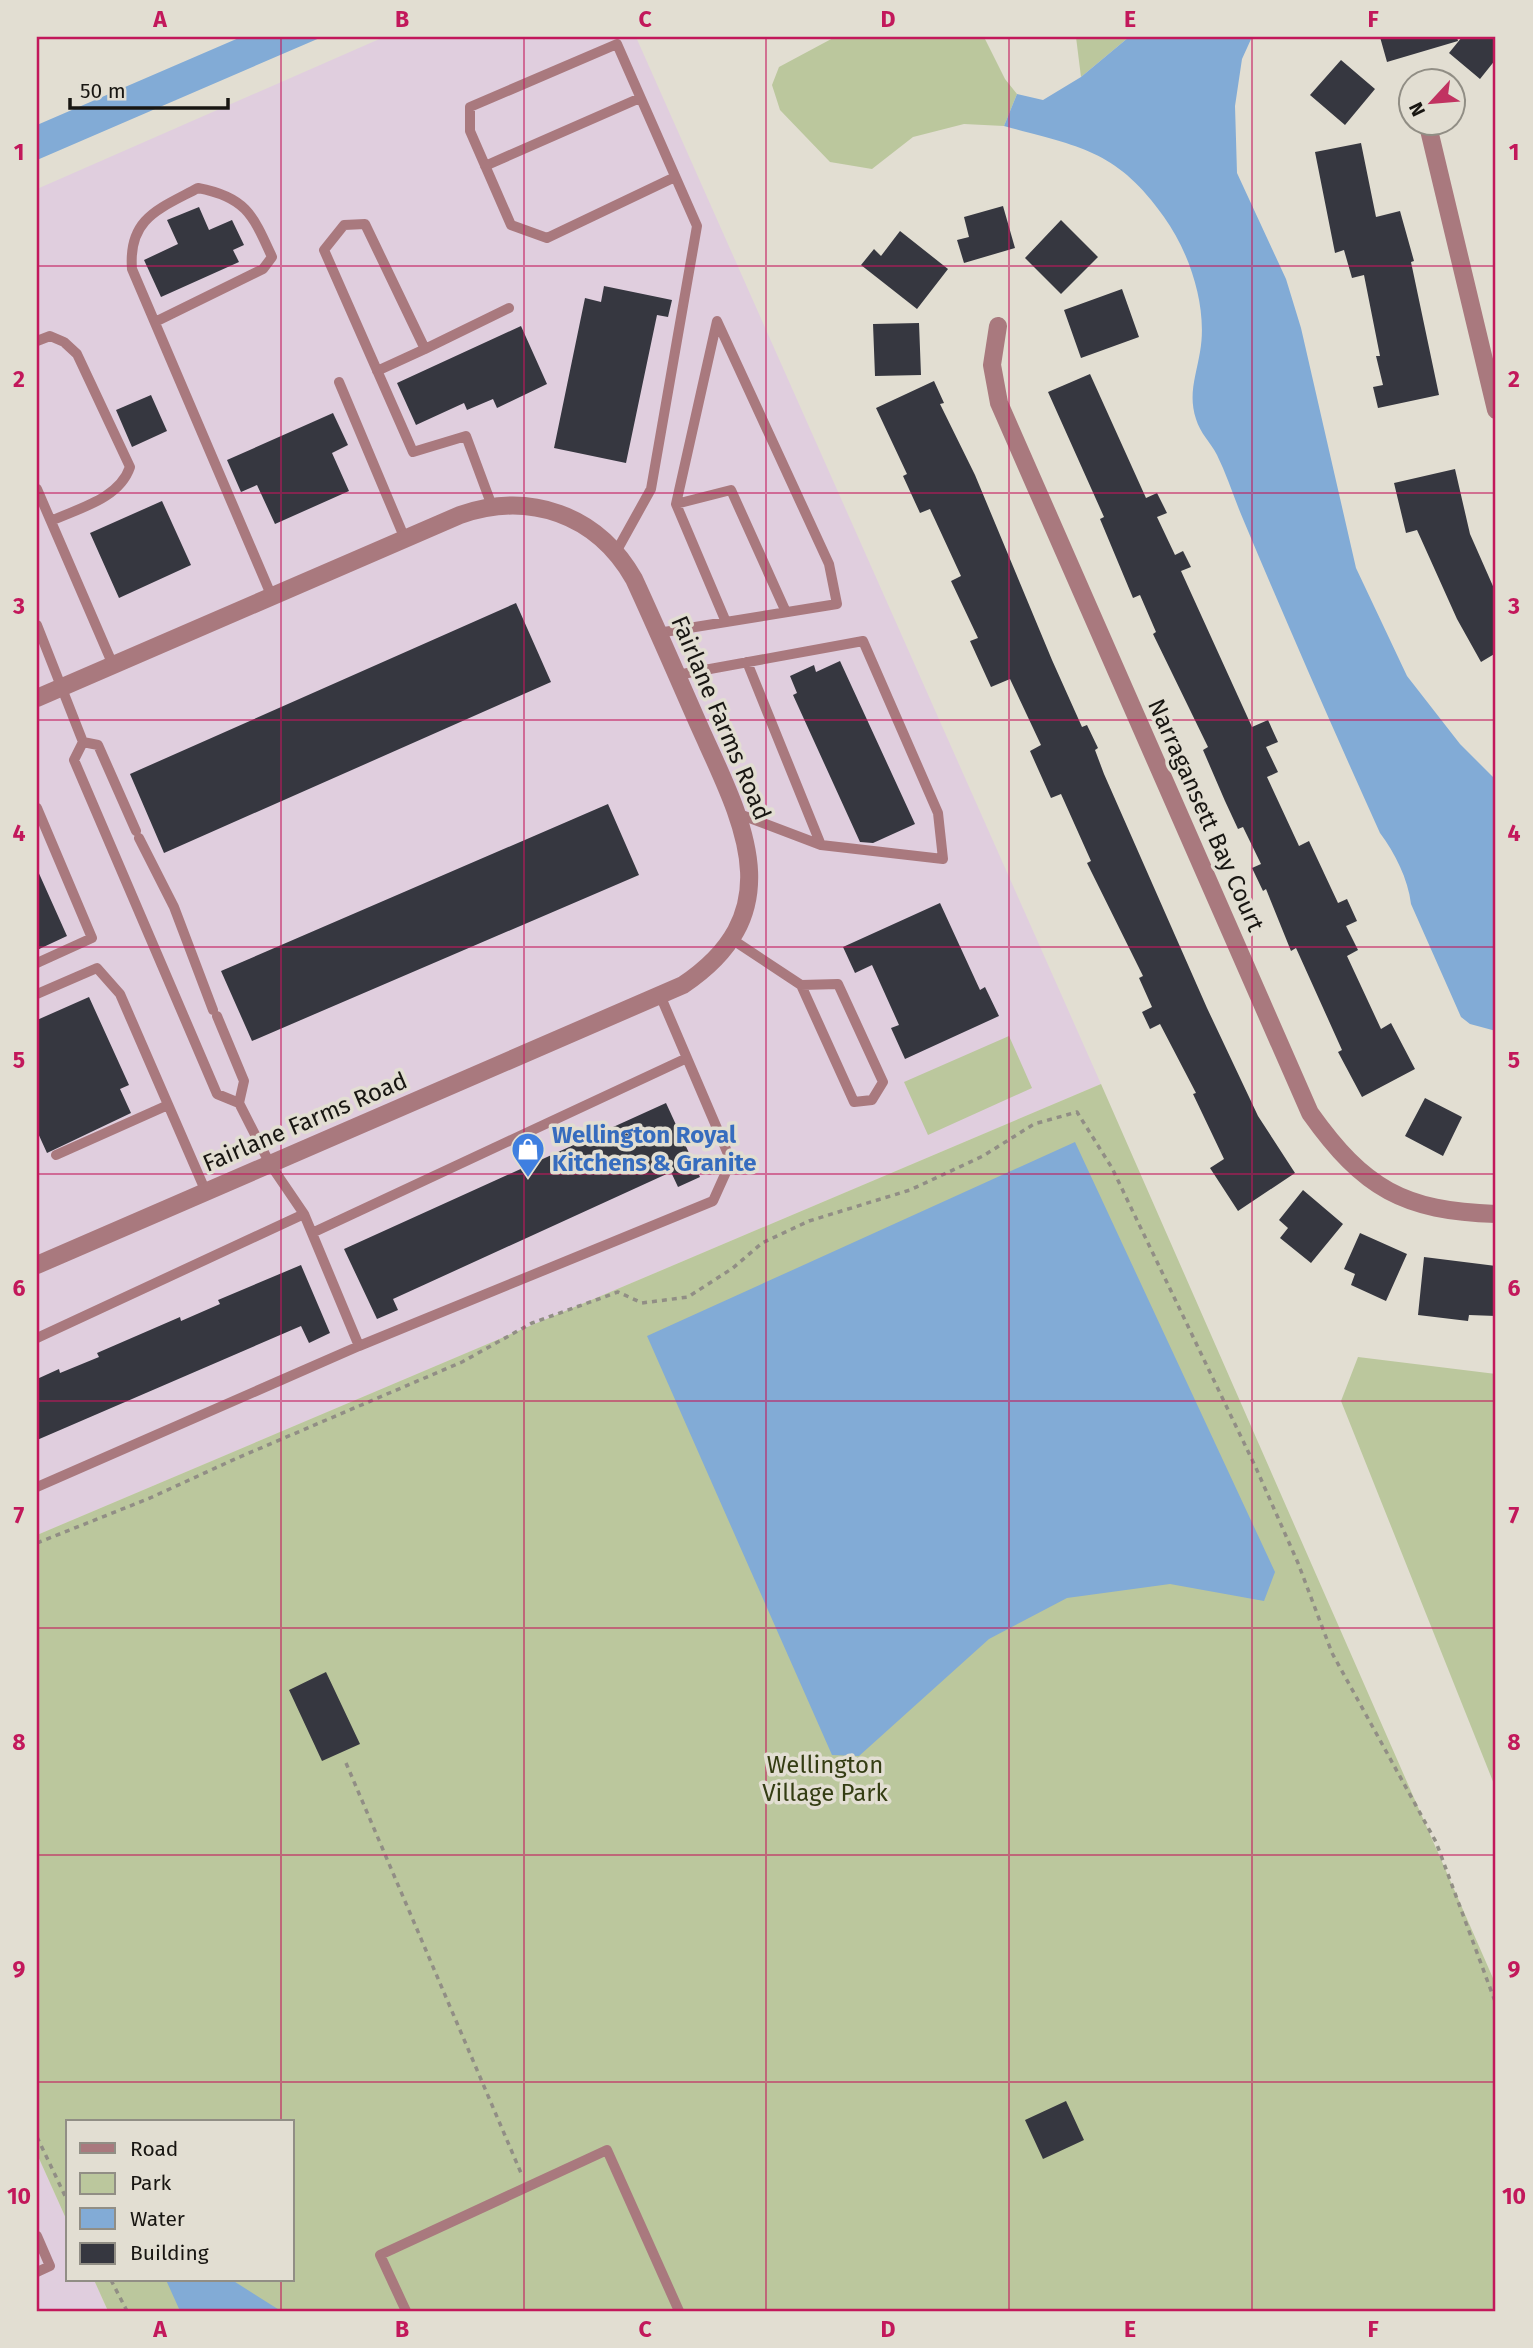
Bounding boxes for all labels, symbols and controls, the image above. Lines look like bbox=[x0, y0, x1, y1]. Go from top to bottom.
text: A bbox=[152, 5, 167, 33]
text: B bbox=[395, 5, 409, 33]
text: C bbox=[638, 5, 652, 33]
text: D bbox=[881, 5, 896, 33]
text: E bbox=[1124, 5, 1136, 33]
text: F bbox=[1367, 5, 1379, 33]
scale bar bbox=[70, 66, 228, 110]
north arrow bbox=[1396, 66, 1466, 136]
text: 50 m bbox=[80, 78, 126, 104]
text: N bbox=[1404, 99, 1430, 120]
text: 1 bbox=[14, 138, 24, 166]
text: 1 bbox=[1509, 138, 1519, 166]
text: 2 bbox=[13, 365, 25, 393]
text: 2 bbox=[1508, 365, 1520, 393]
text: 3 bbox=[12, 592, 25, 620]
text: 3 bbox=[1507, 592, 1520, 620]
street label: Fairlane Farms Road bbox=[665, 612, 777, 824]
street label: Narragansett Bay Court bbox=[1142, 694, 1270, 936]
text: 4 bbox=[13, 819, 26, 847]
text: 4 bbox=[1508, 819, 1521, 847]
text: 5 bbox=[13, 1046, 25, 1074]
text: 5 bbox=[1508, 1046, 1520, 1074]
street label: Fairlane Farms Road bbox=[199, 1066, 411, 1178]
place label: Wellington Royal Kitchens & Granite bbox=[552, 1121, 757, 1177]
shop icon: Wellington Royal Kitchens & Granite bbox=[509, 1130, 547, 1179]
text: 6 bbox=[13, 1274, 26, 1302]
text: 6 bbox=[1508, 1274, 1521, 1302]
text: 7 bbox=[14, 1501, 25, 1529]
text: 7 bbox=[1509, 1501, 1520, 1529]
text: 8 bbox=[12, 1728, 26, 1756]
text: 8 bbox=[1507, 1728, 1521, 1756]
park label: Wellington Village Park bbox=[762, 1751, 889, 1807]
text: 9 bbox=[13, 1955, 26, 1983]
text: 9 bbox=[1508, 1955, 1521, 1983]
legend bbox=[66, 2120, 294, 2282]
text: Road bbox=[130, 2136, 178, 2162]
text: Park bbox=[130, 2170, 172, 2196]
text: 10 bbox=[7, 2182, 31, 2210]
text: 10 bbox=[1502, 2182, 1526, 2210]
text: Water bbox=[130, 2206, 185, 2232]
text: Building bbox=[130, 2240, 209, 2266]
text: A bbox=[152, 2315, 167, 2343]
text: B bbox=[395, 2315, 409, 2343]
text: C bbox=[638, 2315, 652, 2343]
text: D bbox=[881, 2315, 896, 2343]
text: E bbox=[1124, 2315, 1136, 2343]
text: F bbox=[1367, 2315, 1379, 2343]

